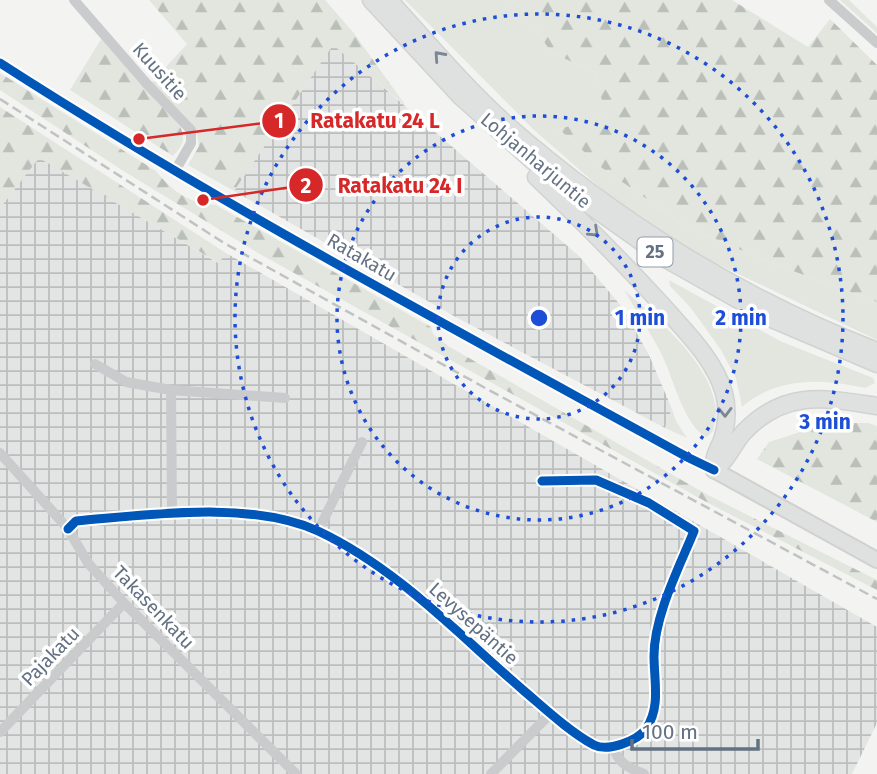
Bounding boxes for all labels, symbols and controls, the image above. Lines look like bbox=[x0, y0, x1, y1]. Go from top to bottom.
street label: Kuusitie bbox=[128, 38, 192, 105]
one-way arrow bbox=[435, 51, 447, 64]
callout: Ratakatu 24 L bbox=[261, 100, 453, 142]
text: 1 bbox=[274, 108, 284, 134]
text: Ratakatu 24 L bbox=[310, 108, 440, 134]
street label: Lohjanharjuntie bbox=[476, 108, 595, 213]
callout: Ratakatu 24 I bbox=[288, 164, 476, 206]
text: 2 bbox=[301, 173, 312, 199]
text: Ratakatu 24 I bbox=[338, 173, 462, 199]
one-way arrow bbox=[586, 224, 599, 237]
street label: Ratakatu bbox=[323, 228, 401, 286]
road number: 25 bbox=[638, 238, 672, 266]
text: 1 min bbox=[615, 305, 665, 331]
text: 2 min bbox=[715, 305, 767, 331]
centre of rings bbox=[527, 306, 551, 330]
one-way arrow bbox=[718, 407, 733, 418]
text: 3 min bbox=[798, 409, 851, 435]
street label: Takasenkatu bbox=[108, 561, 199, 654]
street label: Levysepäntie bbox=[424, 577, 523, 669]
street label: Pajakatu bbox=[17, 622, 84, 691]
scale bar bbox=[632, 708, 758, 752]
text: 100 m bbox=[642, 719, 698, 745]

